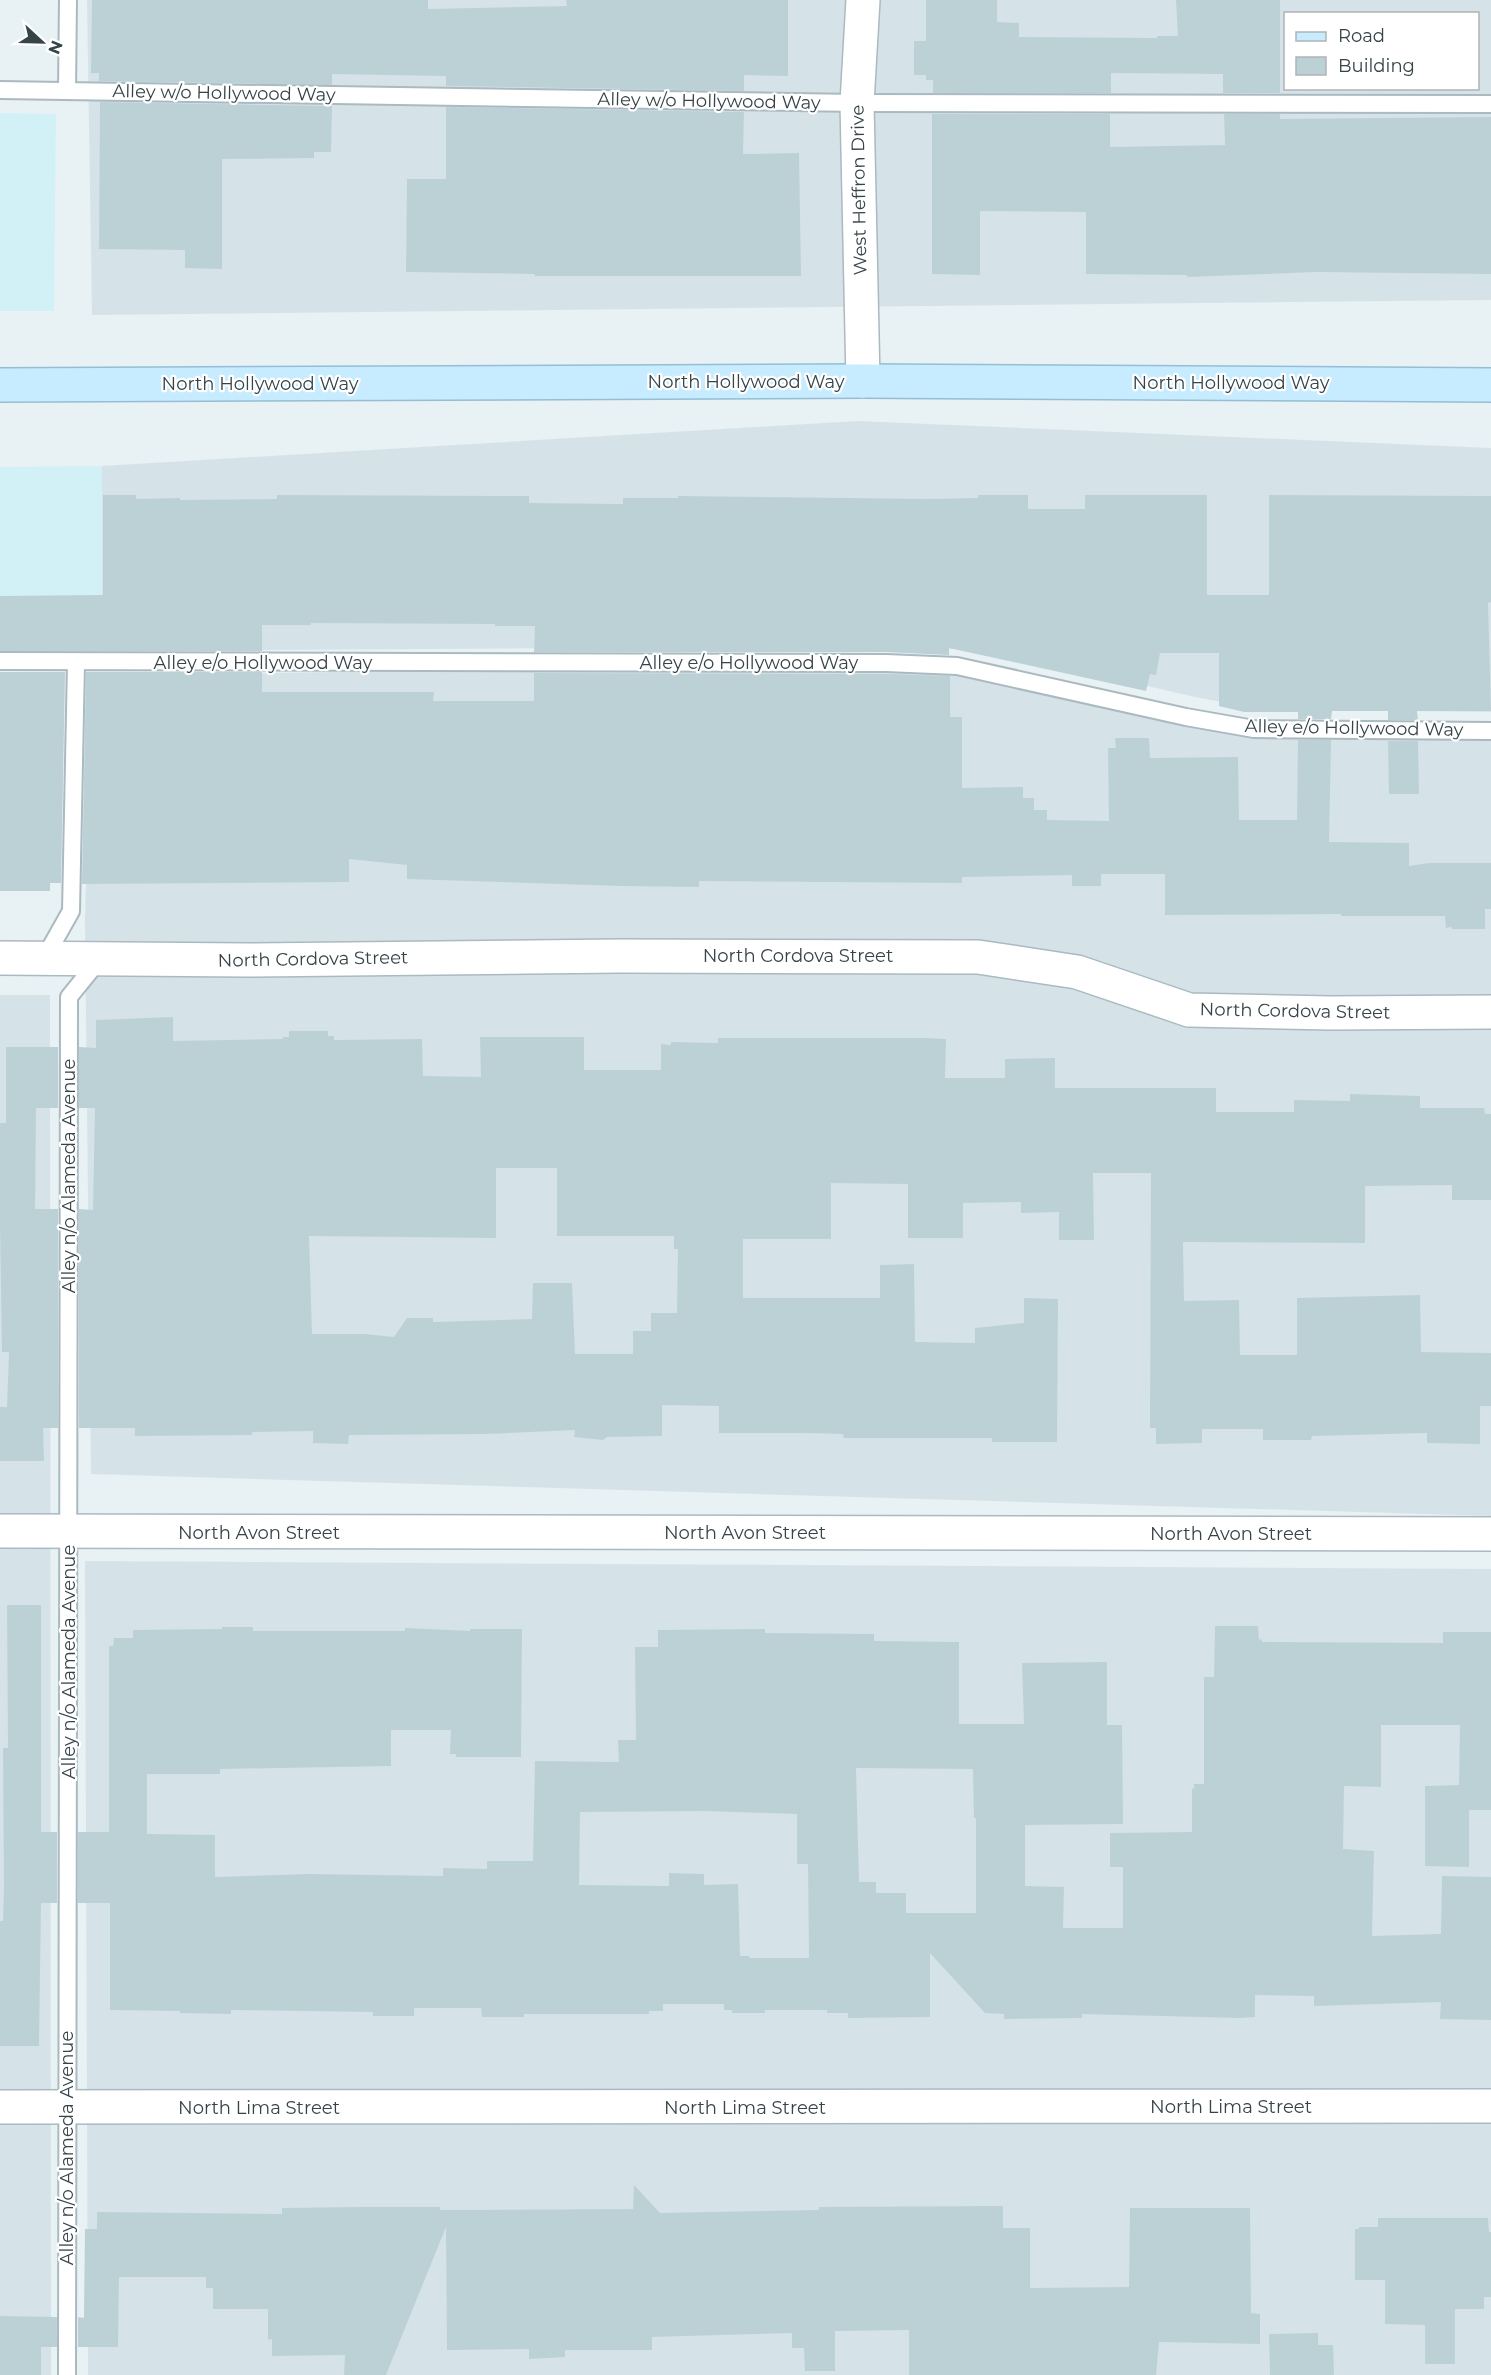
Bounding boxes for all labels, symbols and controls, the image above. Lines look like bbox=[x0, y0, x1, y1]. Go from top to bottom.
north arrow bbox=[12, 12, 72, 72]
legend bbox=[1284, 12, 1479, 90]
text: Road bbox=[1338, 25, 1385, 47]
text: N bbox=[44, 38, 67, 57]
text: Building bbox=[1338, 55, 1415, 77]
street label: Alley w/o Hollywood Way bbox=[112, 80, 336, 106]
street label: Alley w/o Hollywood Way bbox=[597, 88, 821, 114]
street label: West Heffron Drive bbox=[847, 104, 871, 276]
street label: North Hollywood Way bbox=[648, 371, 845, 393]
street label: North Hollywood Way bbox=[1133, 372, 1330, 394]
street label: North Hollywood Way bbox=[162, 373, 359, 395]
street label: Alley e/o Hollywood Way bbox=[154, 652, 373, 674]
street label: Alley e/o Hollywood Way bbox=[640, 652, 859, 674]
street label: Alley e/o Hollywood Way bbox=[1244, 715, 1464, 741]
street label: North Cordova Street bbox=[703, 945, 893, 967]
street label: North Cordova Street bbox=[218, 946, 408, 972]
street label: North Cordova Street bbox=[1200, 998, 1390, 1024]
street label: Alley n/o Alameda Avenue bbox=[58, 1059, 80, 1293]
street label: North Avon Street bbox=[178, 1522, 340, 1544]
street label: North Avon Street bbox=[664, 1522, 826, 1544]
street label: North Avon Street bbox=[1150, 1523, 1312, 1545]
street label: Alley n/o Alameda Avenue bbox=[58, 1545, 80, 1779]
street label: Alley n/o Alameda Avenue bbox=[56, 2031, 78, 2265]
street label: North Lima Street bbox=[1150, 2096, 1312, 2118]
street label: North Lima Street bbox=[178, 2097, 340, 2119]
street label: North Lima Street bbox=[664, 2097, 826, 2119]

